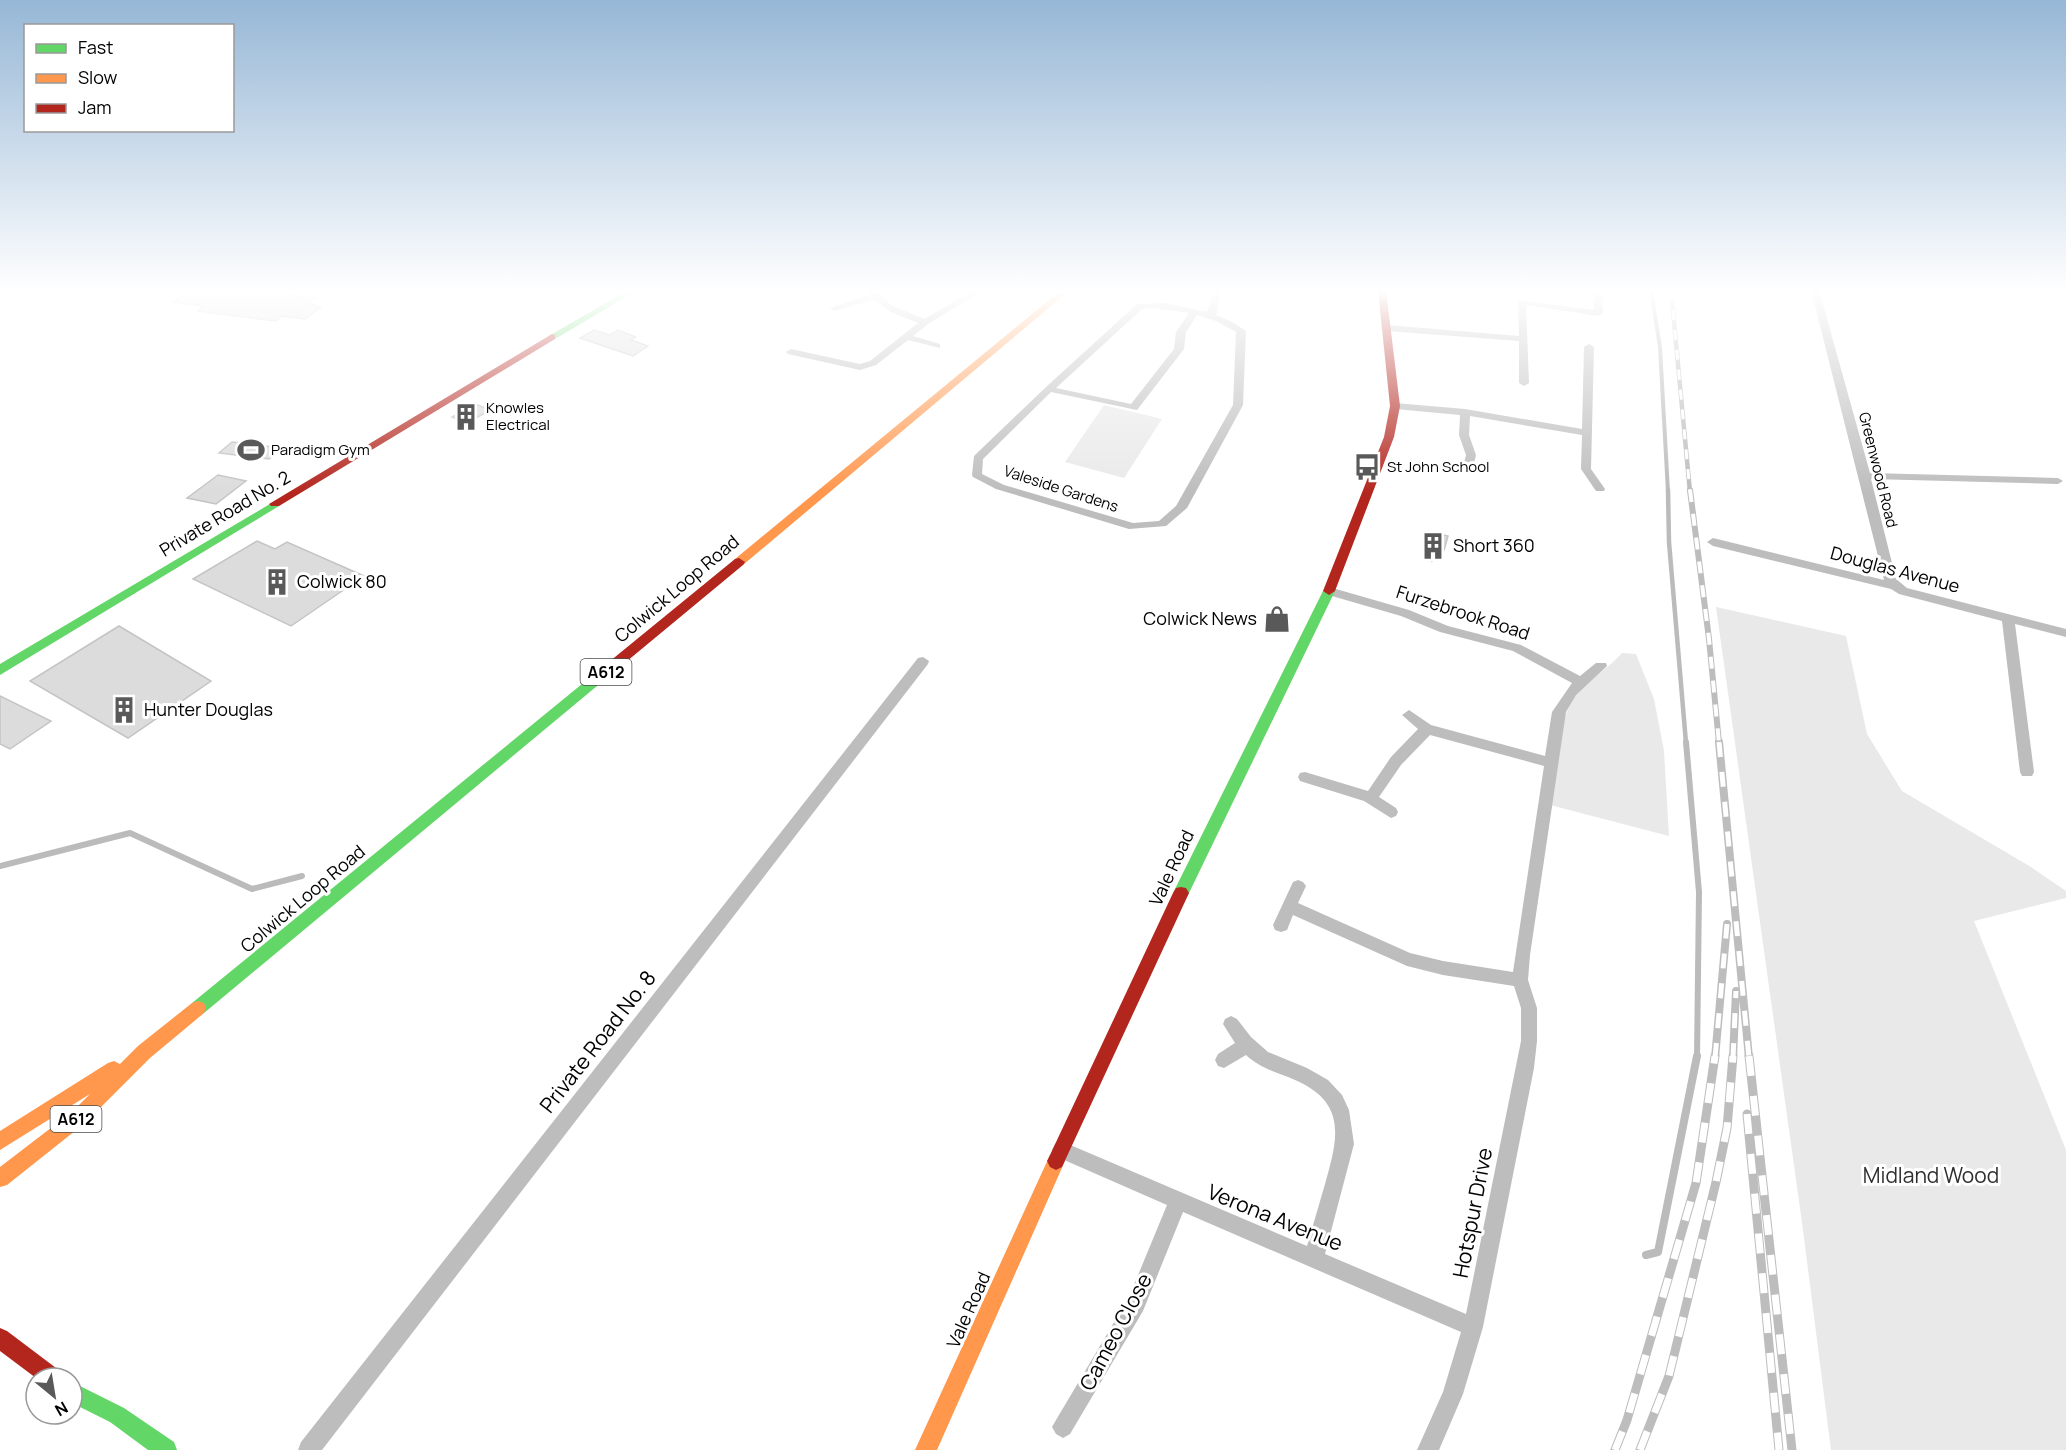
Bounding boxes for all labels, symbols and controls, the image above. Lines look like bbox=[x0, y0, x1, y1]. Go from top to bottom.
legend bbox=[24, 24, 234, 132]
text: Fast bbox=[78, 35, 113, 59]
text: Slow bbox=[78, 65, 118, 89]
text: Jam bbox=[78, 95, 112, 119]
place label: Knowles Electrical bbox=[486, 397, 550, 435]
building icon: Knowles Electrical bbox=[451, 402, 481, 432]
street label: Greenwood Road bbox=[1854, 410, 1903, 530]
sports icon: Paradigm Gym bbox=[236, 435, 266, 465]
place label: Paradigm Gym bbox=[271, 439, 370, 460]
bus stop icon: St John School bbox=[1352, 452, 1382, 482]
place label: St John School bbox=[1387, 456, 1490, 477]
street label: Valeside Gardens bbox=[1001, 460, 1121, 517]
street label: Private Road No. 2 bbox=[155, 465, 294, 562]
street label: Colwick Loop Road bbox=[609, 529, 744, 647]
building icon: Short 360 bbox=[1418, 531, 1448, 561]
place label: Short 360 bbox=[1453, 533, 1535, 557]
street label: Douglas Avenue bbox=[1828, 540, 1963, 598]
building icon: Colwick 80 bbox=[262, 567, 292, 597]
place label: Colwick 80 bbox=[297, 569, 387, 593]
street label: Furzebrook Road bbox=[1393, 579, 1533, 645]
shop icon: Colwick News bbox=[1262, 604, 1292, 634]
place label: Colwick News bbox=[1143, 606, 1257, 630]
road number: A612 bbox=[580, 659, 632, 685]
building icon: Hunter Douglas bbox=[109, 695, 139, 725]
place label: Hunter Douglas bbox=[144, 697, 273, 721]
street label: Vale Road bbox=[1143, 826, 1199, 909]
street label: Colwick Loop Road bbox=[235, 839, 370, 957]
street label: Private Road No. 8 bbox=[533, 964, 662, 1118]
road number: A612 bbox=[50, 1106, 101, 1132]
street label: Hotspur Drive bbox=[1446, 1145, 1498, 1280]
park label: Midland Wood bbox=[1863, 1161, 1999, 1189]
street label: Verona Avenue bbox=[1204, 1177, 1347, 1257]
street label: Vale Road bbox=[941, 1268, 996, 1351]
street label: Cameo Close bbox=[1073, 1268, 1158, 1395]
north arrow bbox=[24, 1366, 84, 1426]
text: N bbox=[51, 1397, 72, 1421]

